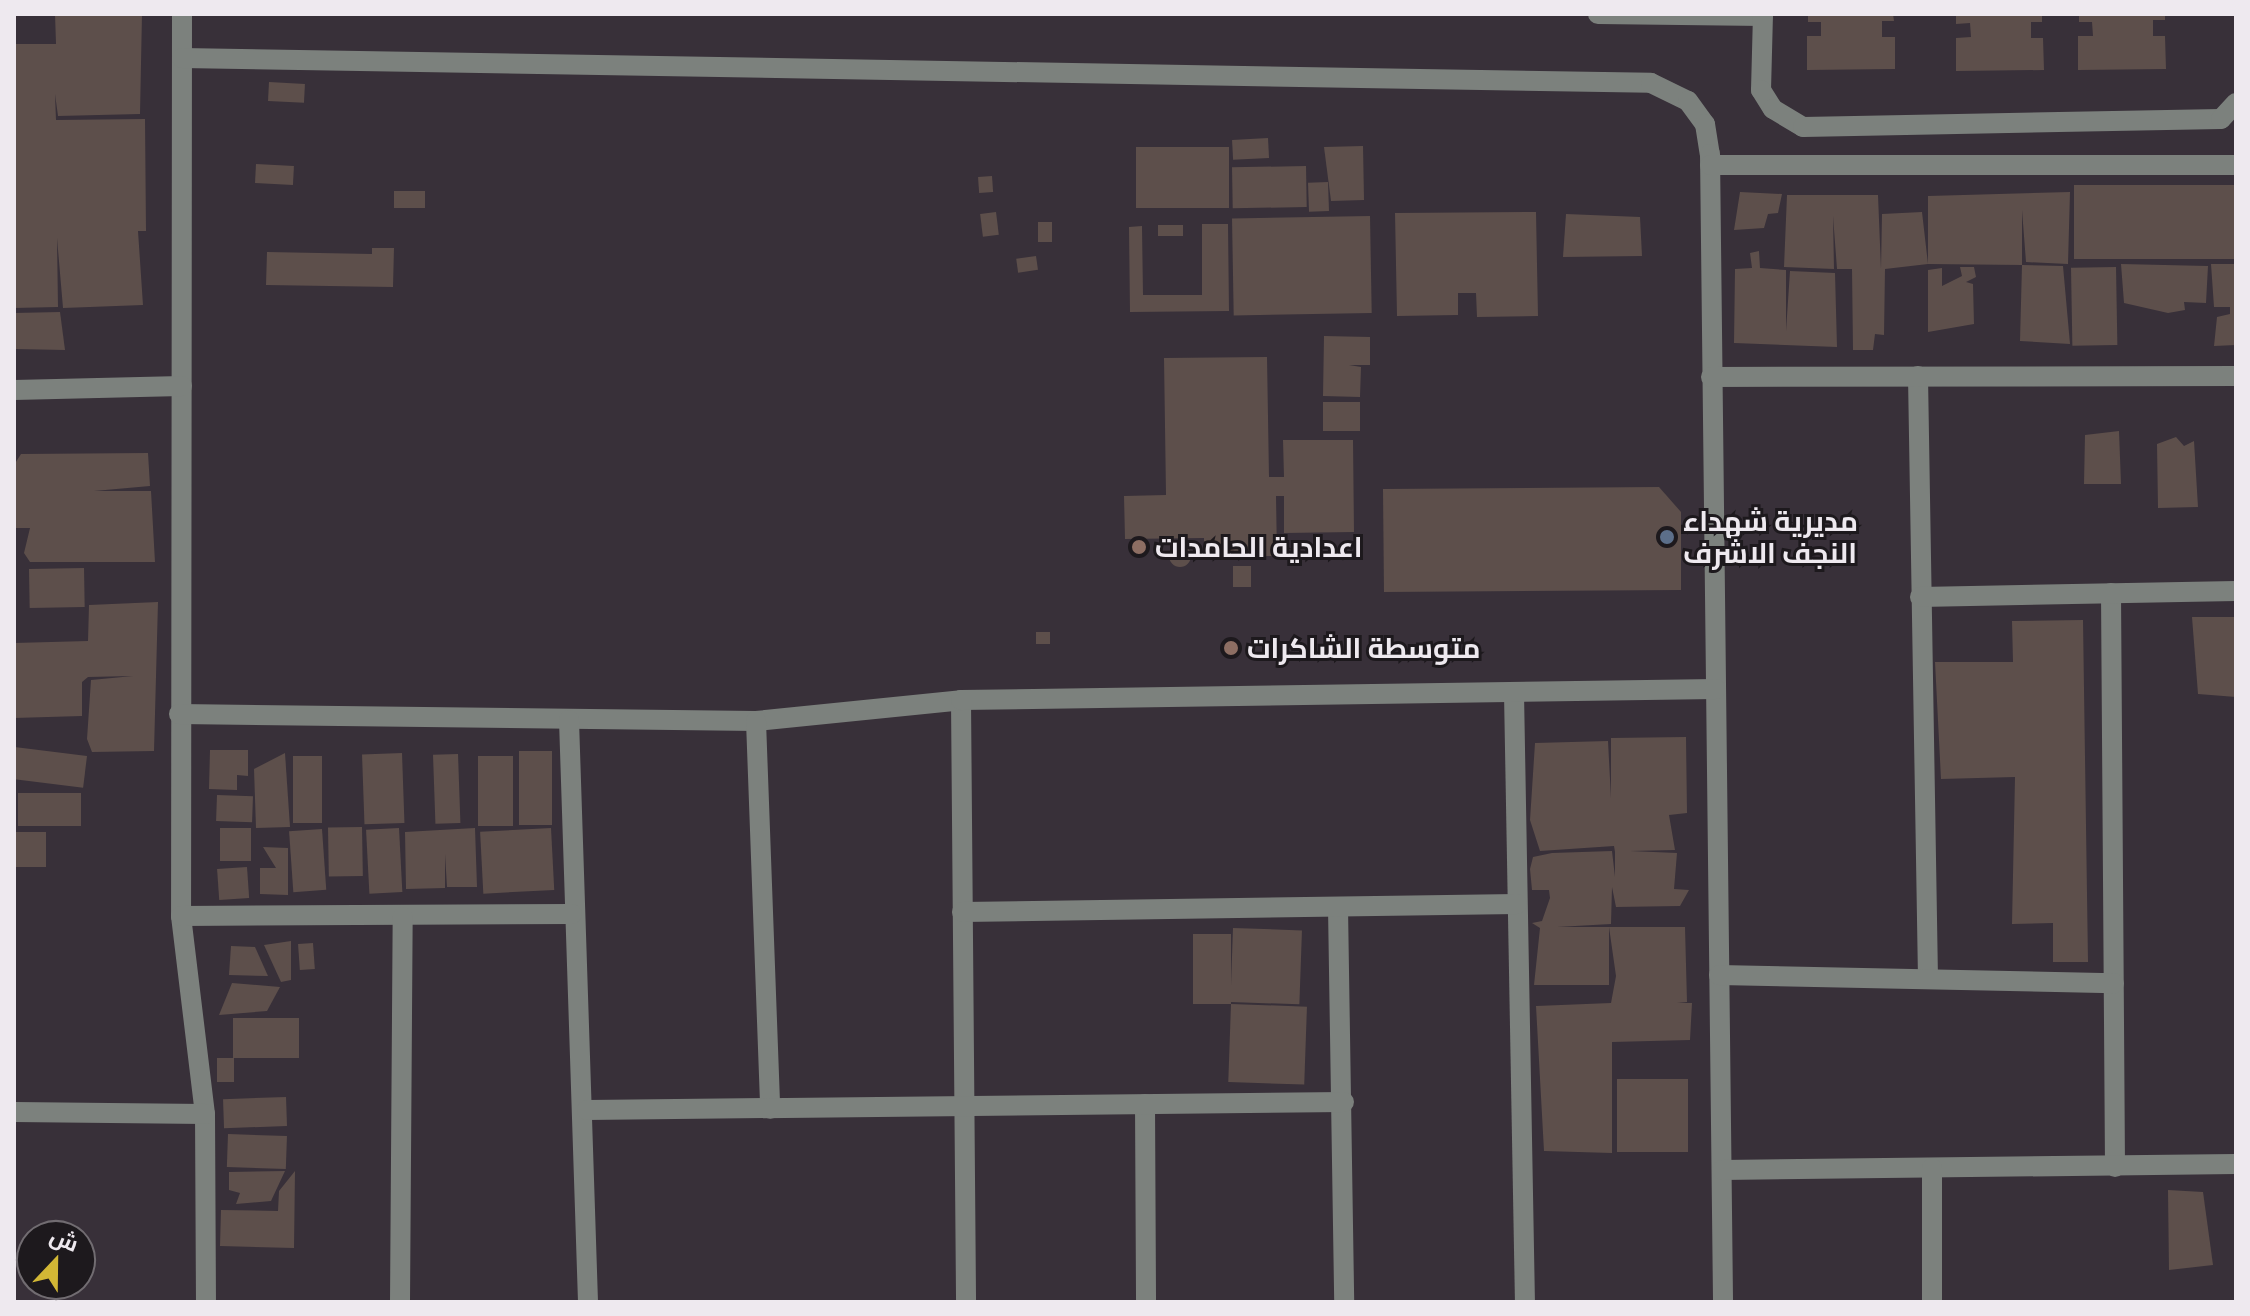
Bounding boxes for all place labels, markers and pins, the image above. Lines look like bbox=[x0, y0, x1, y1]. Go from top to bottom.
place label: مديرية شهداء النجف الاشرف bbox=[1683, 504, 1858, 570]
marker: مديرية شهداء النجف الاشرف bbox=[1658, 528, 1676, 546]
place label: اعدادية الحامدات bbox=[1155, 530, 1363, 564]
marker: اعدادية الحامدات bbox=[1130, 538, 1148, 556]
place label: متوسطة الشاكرات bbox=[1247, 631, 1480, 665]
marker: متوسطة الشاكرات bbox=[1222, 639, 1240, 657]

